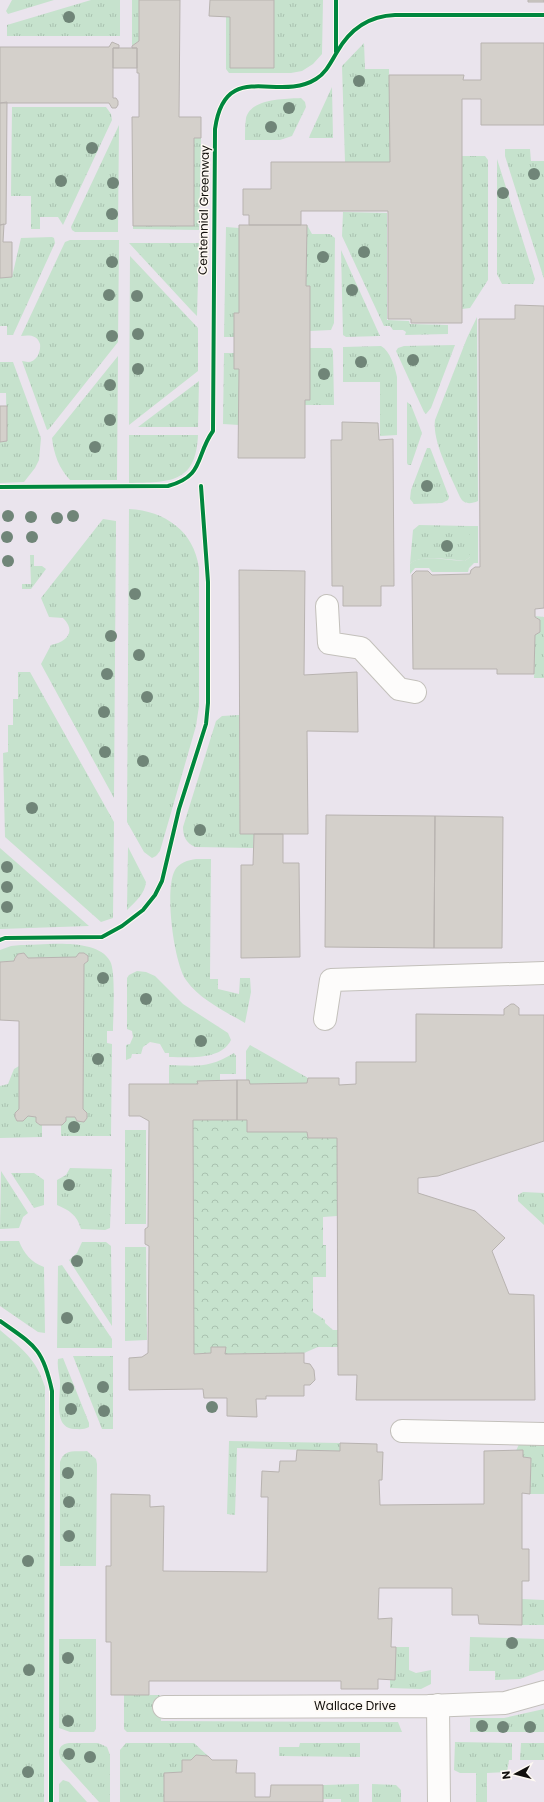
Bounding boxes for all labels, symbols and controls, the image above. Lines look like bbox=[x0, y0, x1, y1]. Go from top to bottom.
street label: Centennial Greenway bbox=[194, 145, 213, 275]
street label: Wallace Drive bbox=[314, 1697, 396, 1714]
north arrow bbox=[496, 1754, 536, 1794]
text: N bbox=[498, 1770, 515, 1780]

